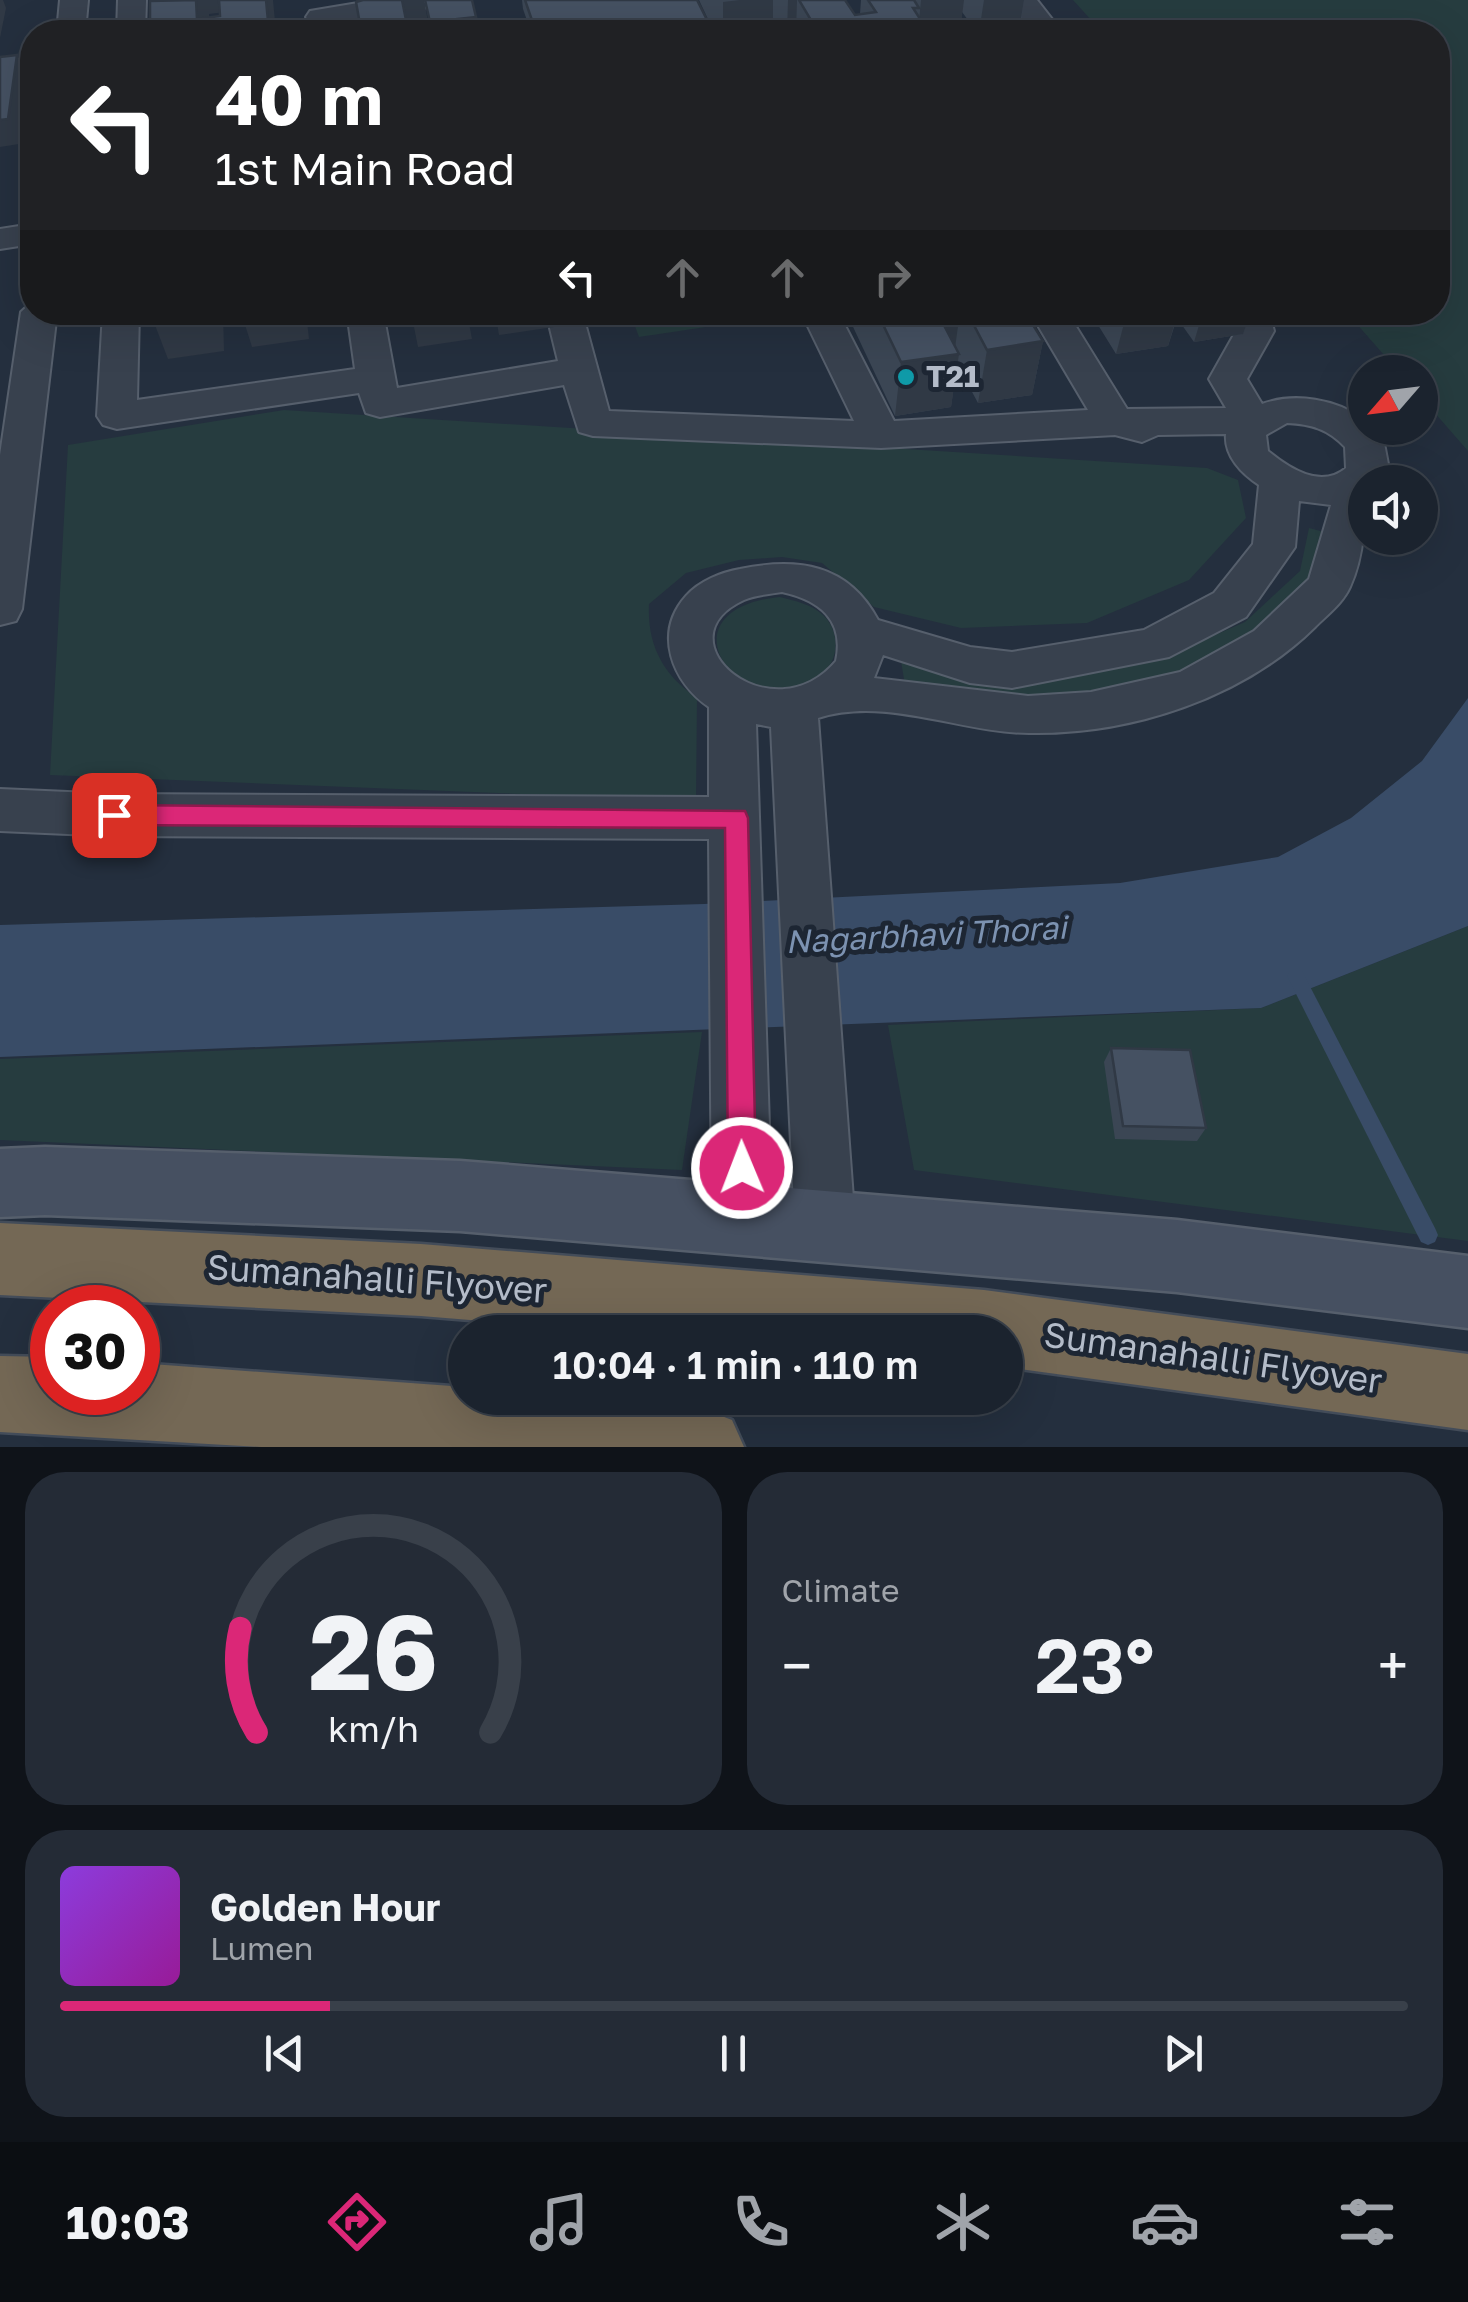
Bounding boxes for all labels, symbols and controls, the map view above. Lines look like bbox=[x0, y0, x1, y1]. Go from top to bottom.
text: 40 m bbox=[215, 56, 383, 140]
icon: left bbox=[50, 60, 180, 190]
text: 1st Main Road bbox=[215, 141, 515, 195]
icon: left bbox=[550, 250, 605, 305]
icon: ahead bbox=[655, 250, 710, 305]
icon: ahead bbox=[760, 250, 815, 305]
icon: right bbox=[865, 250, 920, 305]
north arrow bbox=[1348, 355, 1438, 445]
map controls bbox=[1348, 355, 1438, 555]
place label: T21 bbox=[926, 358, 979, 394]
marker: T21 bbox=[895, 366, 917, 388]
button: sound bbox=[1348, 465, 1438, 555]
pin bbox=[72, 773, 157, 858]
icon: arrive bbox=[87, 788, 142, 843]
water label: Nagarbhavi Thorai bbox=[784, 907, 1071, 960]
position arrow bbox=[690, 1116, 794, 1220]
street label: Sumanahalli Flyover bbox=[206, 1245, 549, 1311]
speed limit sign: 30 bbox=[30, 1285, 160, 1415]
street label: Sumanahalli Flyover bbox=[1041, 1312, 1385, 1402]
text: 10:04 · 1 min · 110 m bbox=[553, 1342, 918, 1387]
text: Climate bbox=[782, 1571, 900, 1609]
text: 26 bbox=[309, 1588, 438, 1713]
text: 23° bbox=[1035, 1619, 1154, 1710]
text: − bbox=[782, 1632, 812, 1698]
text: + bbox=[1378, 1632, 1408, 1698]
text: km/h bbox=[328, 1707, 419, 1750]
text: Golden Hour bbox=[210, 1884, 441, 1929]
text: Lumen bbox=[210, 1929, 314, 1967]
icon: previous bbox=[257, 2026, 312, 2081]
icon: pause bbox=[706, 2026, 761, 2081]
icon: next bbox=[1156, 2026, 1211, 2081]
icon: directions bbox=[322, 2187, 392, 2257]
icon: music bbox=[524, 2187, 594, 2257]
icon: phone bbox=[726, 2187, 796, 2257]
icon: climate bbox=[928, 2187, 998, 2257]
icon: car bbox=[1130, 2187, 1200, 2257]
icon: filters bbox=[1332, 2187, 1402, 2257]
text: 10:03 bbox=[66, 2195, 190, 2249]

